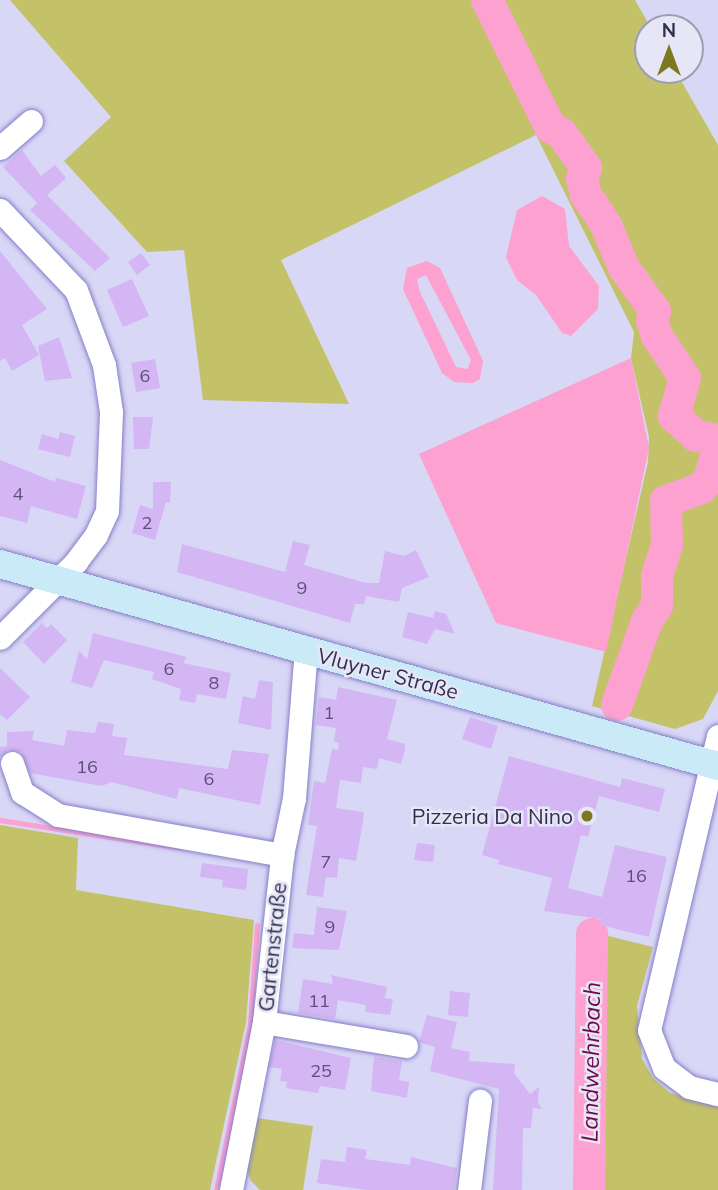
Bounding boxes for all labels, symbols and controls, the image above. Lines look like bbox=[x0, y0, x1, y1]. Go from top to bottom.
north arrow bbox=[634, 14, 704, 84]
text: N bbox=[662, 18, 676, 42]
house number: 6 bbox=[140, 365, 150, 387]
house number: 4 bbox=[13, 483, 23, 505]
house number: 2 bbox=[142, 512, 152, 534]
house number: 9 bbox=[297, 577, 307, 599]
street label: Vluyner Straße bbox=[315, 642, 461, 704]
house number: 6 bbox=[164, 658, 174, 680]
house number: 8 bbox=[209, 672, 219, 694]
house number: 1 bbox=[324, 702, 334, 724]
house number: 16 bbox=[76, 756, 98, 778]
house number: 6 bbox=[204, 768, 214, 790]
place label: Pizzeria Da Nino bbox=[412, 803, 573, 829]
marker: Pizzeria Da Nino bbox=[579, 808, 595, 824]
house number: 7 bbox=[321, 851, 331, 873]
house number: 16 bbox=[625, 865, 647, 887]
street label: Gartenstraße bbox=[253, 881, 291, 1013]
house number: 9 bbox=[325, 916, 335, 938]
water label: Landwehrbach bbox=[576, 982, 606, 1142]
house number: 11 bbox=[308, 990, 330, 1012]
house number: 25 bbox=[310, 1060, 332, 1082]

